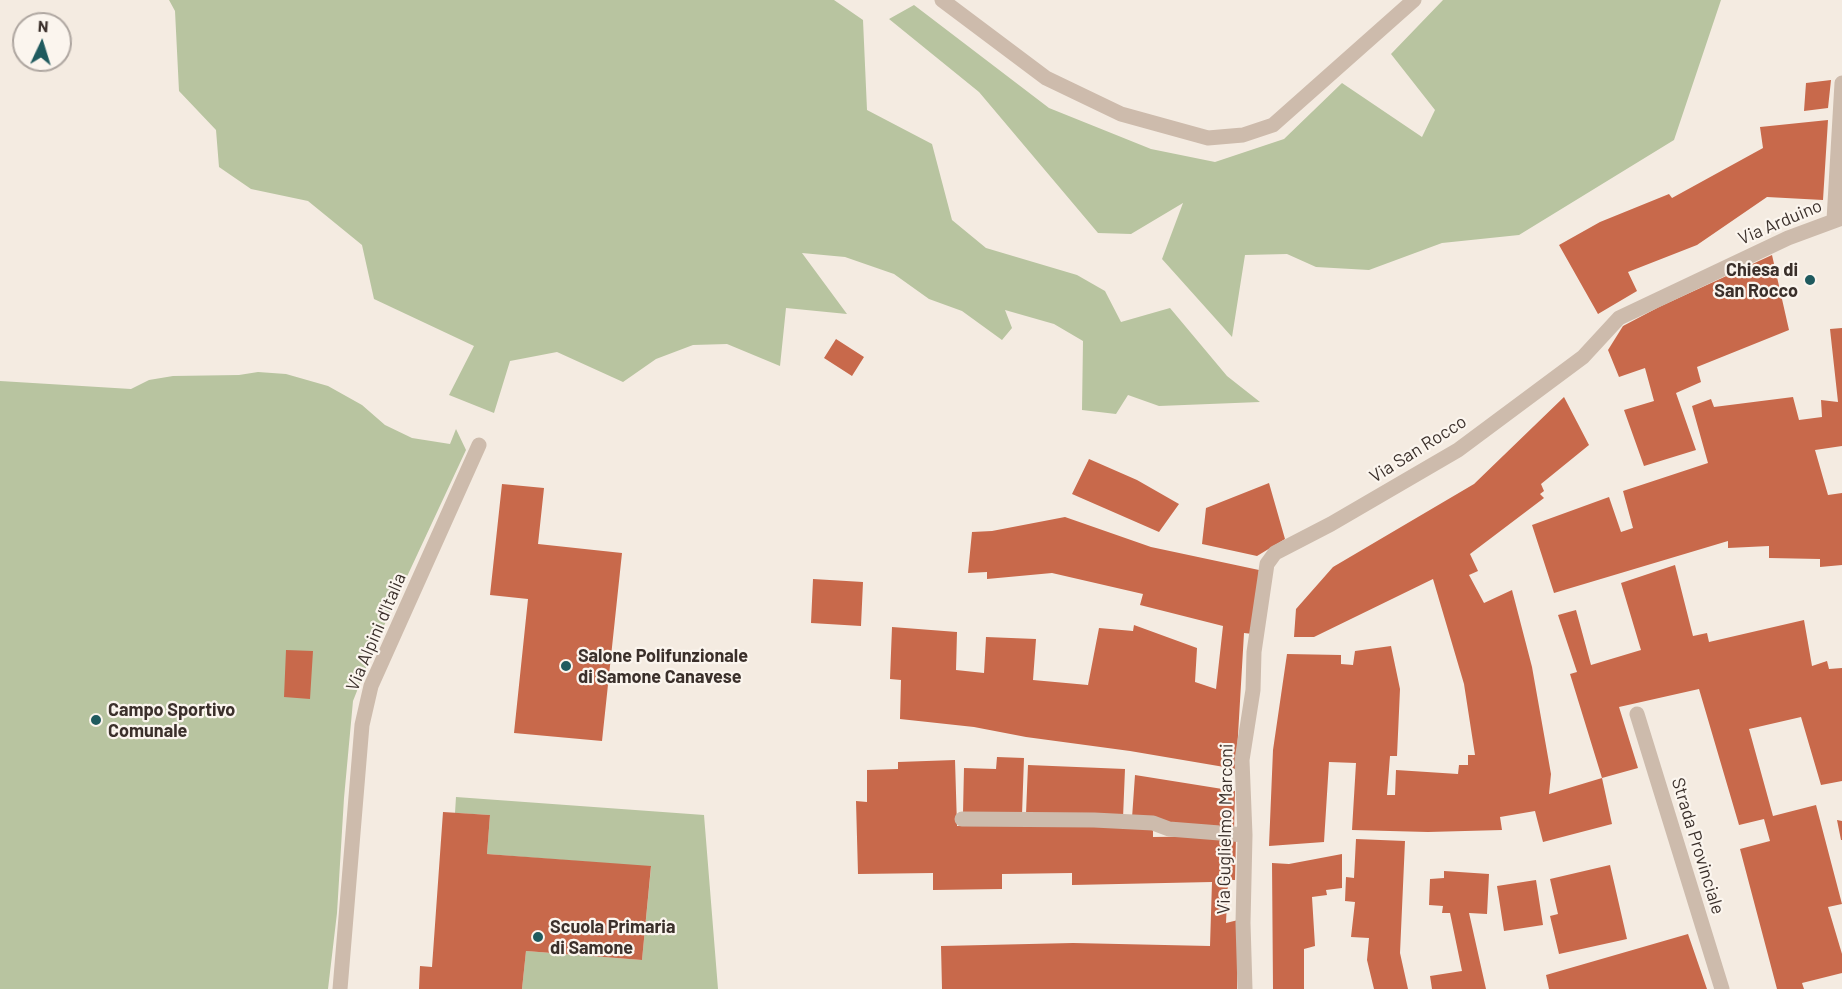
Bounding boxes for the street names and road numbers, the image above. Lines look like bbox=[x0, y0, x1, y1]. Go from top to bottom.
street label: Via Arduino bbox=[1735, 195, 1825, 249]
street label: Via San Rocco bbox=[1366, 411, 1470, 487]
street label: Via Alpini d'Italia bbox=[341, 570, 411, 694]
street label: Via Guglielmo Marconi bbox=[1213, 743, 1237, 915]
street label: Strada Provinciale bbox=[1667, 775, 1729, 917]

